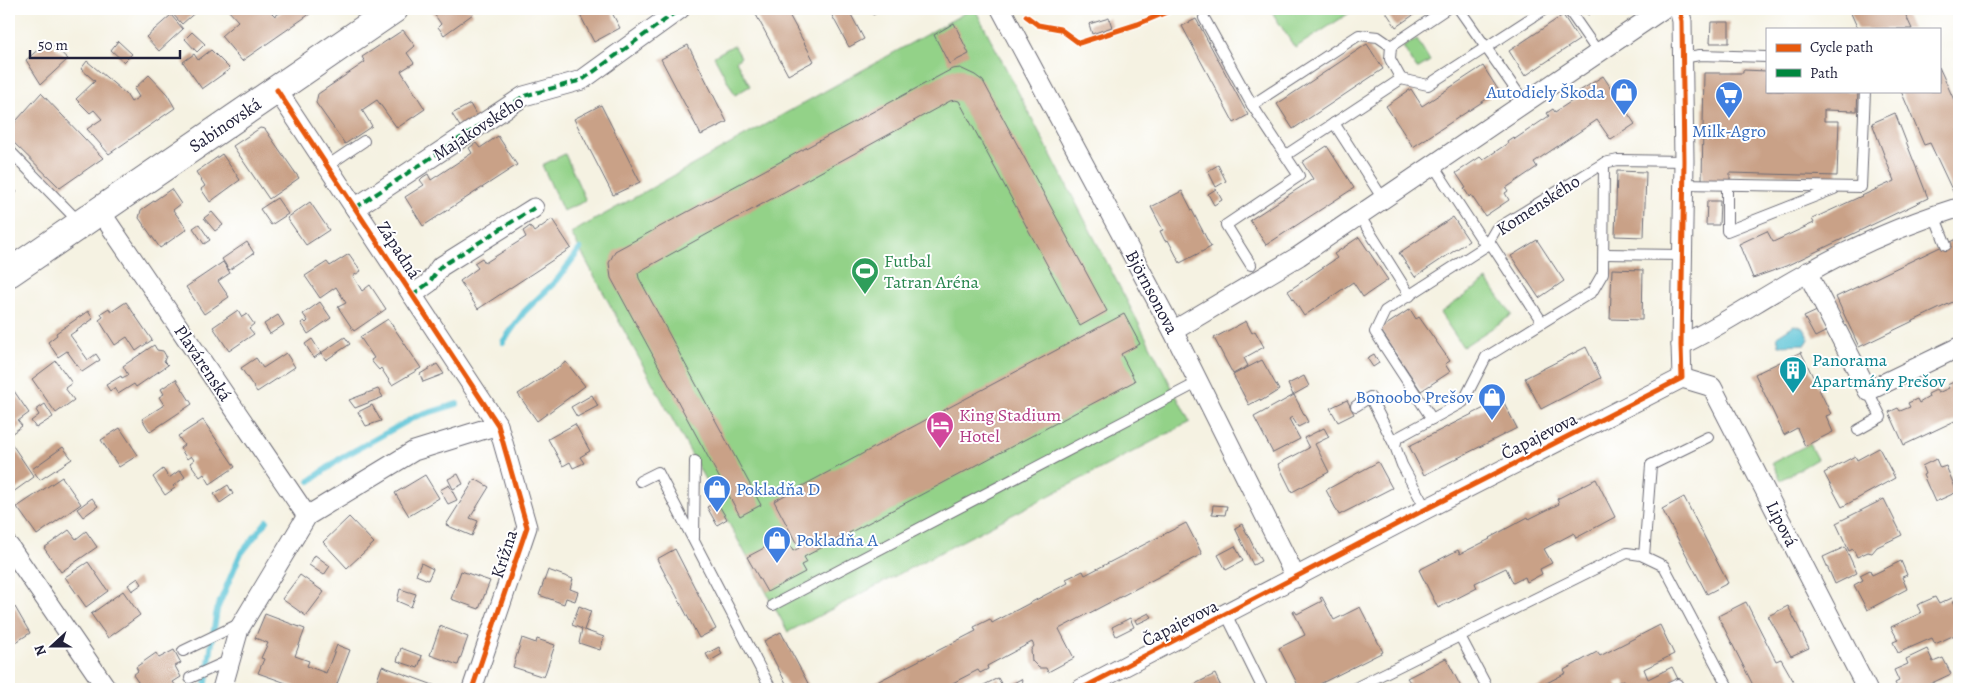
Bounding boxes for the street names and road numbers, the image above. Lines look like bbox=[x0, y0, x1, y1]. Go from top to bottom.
street label: Majakovského bbox=[428, 90, 528, 166]
street label: Sabinovská bbox=[184, 92, 266, 158]
street label: Komenského bbox=[1492, 169, 1584, 241]
street label: Západná bbox=[371, 216, 427, 284]
street label: Björnsonova bbox=[1120, 246, 1184, 339]
street label: Plavárenská bbox=[169, 320, 238, 406]
street label: Čapajevova bbox=[1497, 406, 1582, 465]
street label: Lipová bbox=[1760, 497, 1804, 552]
street label: Krížna bbox=[485, 526, 523, 581]
street label: Čapajevova bbox=[1138, 593, 1223, 652]

